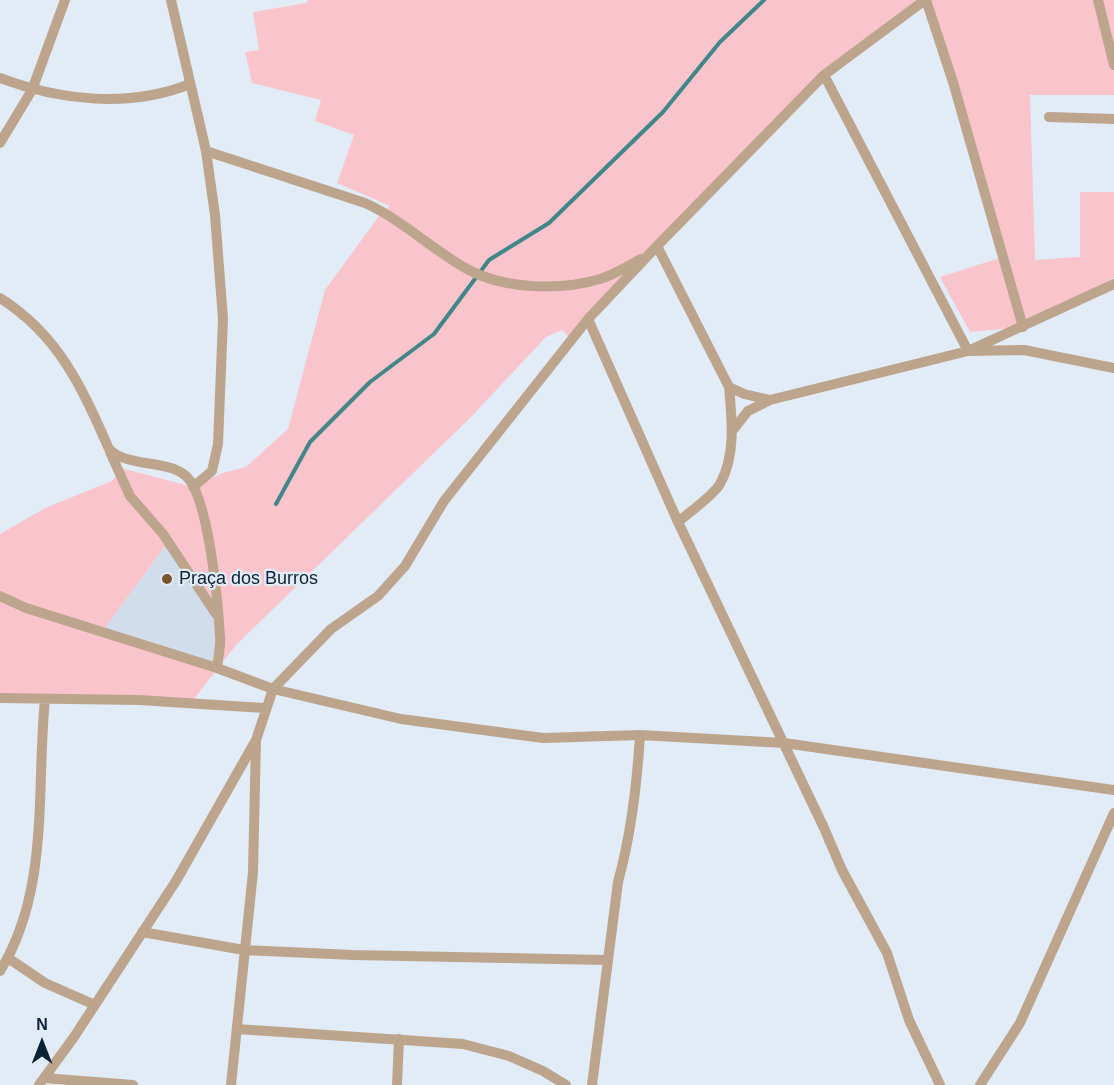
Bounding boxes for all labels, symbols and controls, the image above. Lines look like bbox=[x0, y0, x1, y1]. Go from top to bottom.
place label: Praça dos Burros bbox=[179, 568, 318, 590]
marker: Praça dos Burros bbox=[160, 572, 174, 586]
north arrow bbox=[12, 1013, 72, 1073]
text: N bbox=[36, 1016, 48, 1033]

